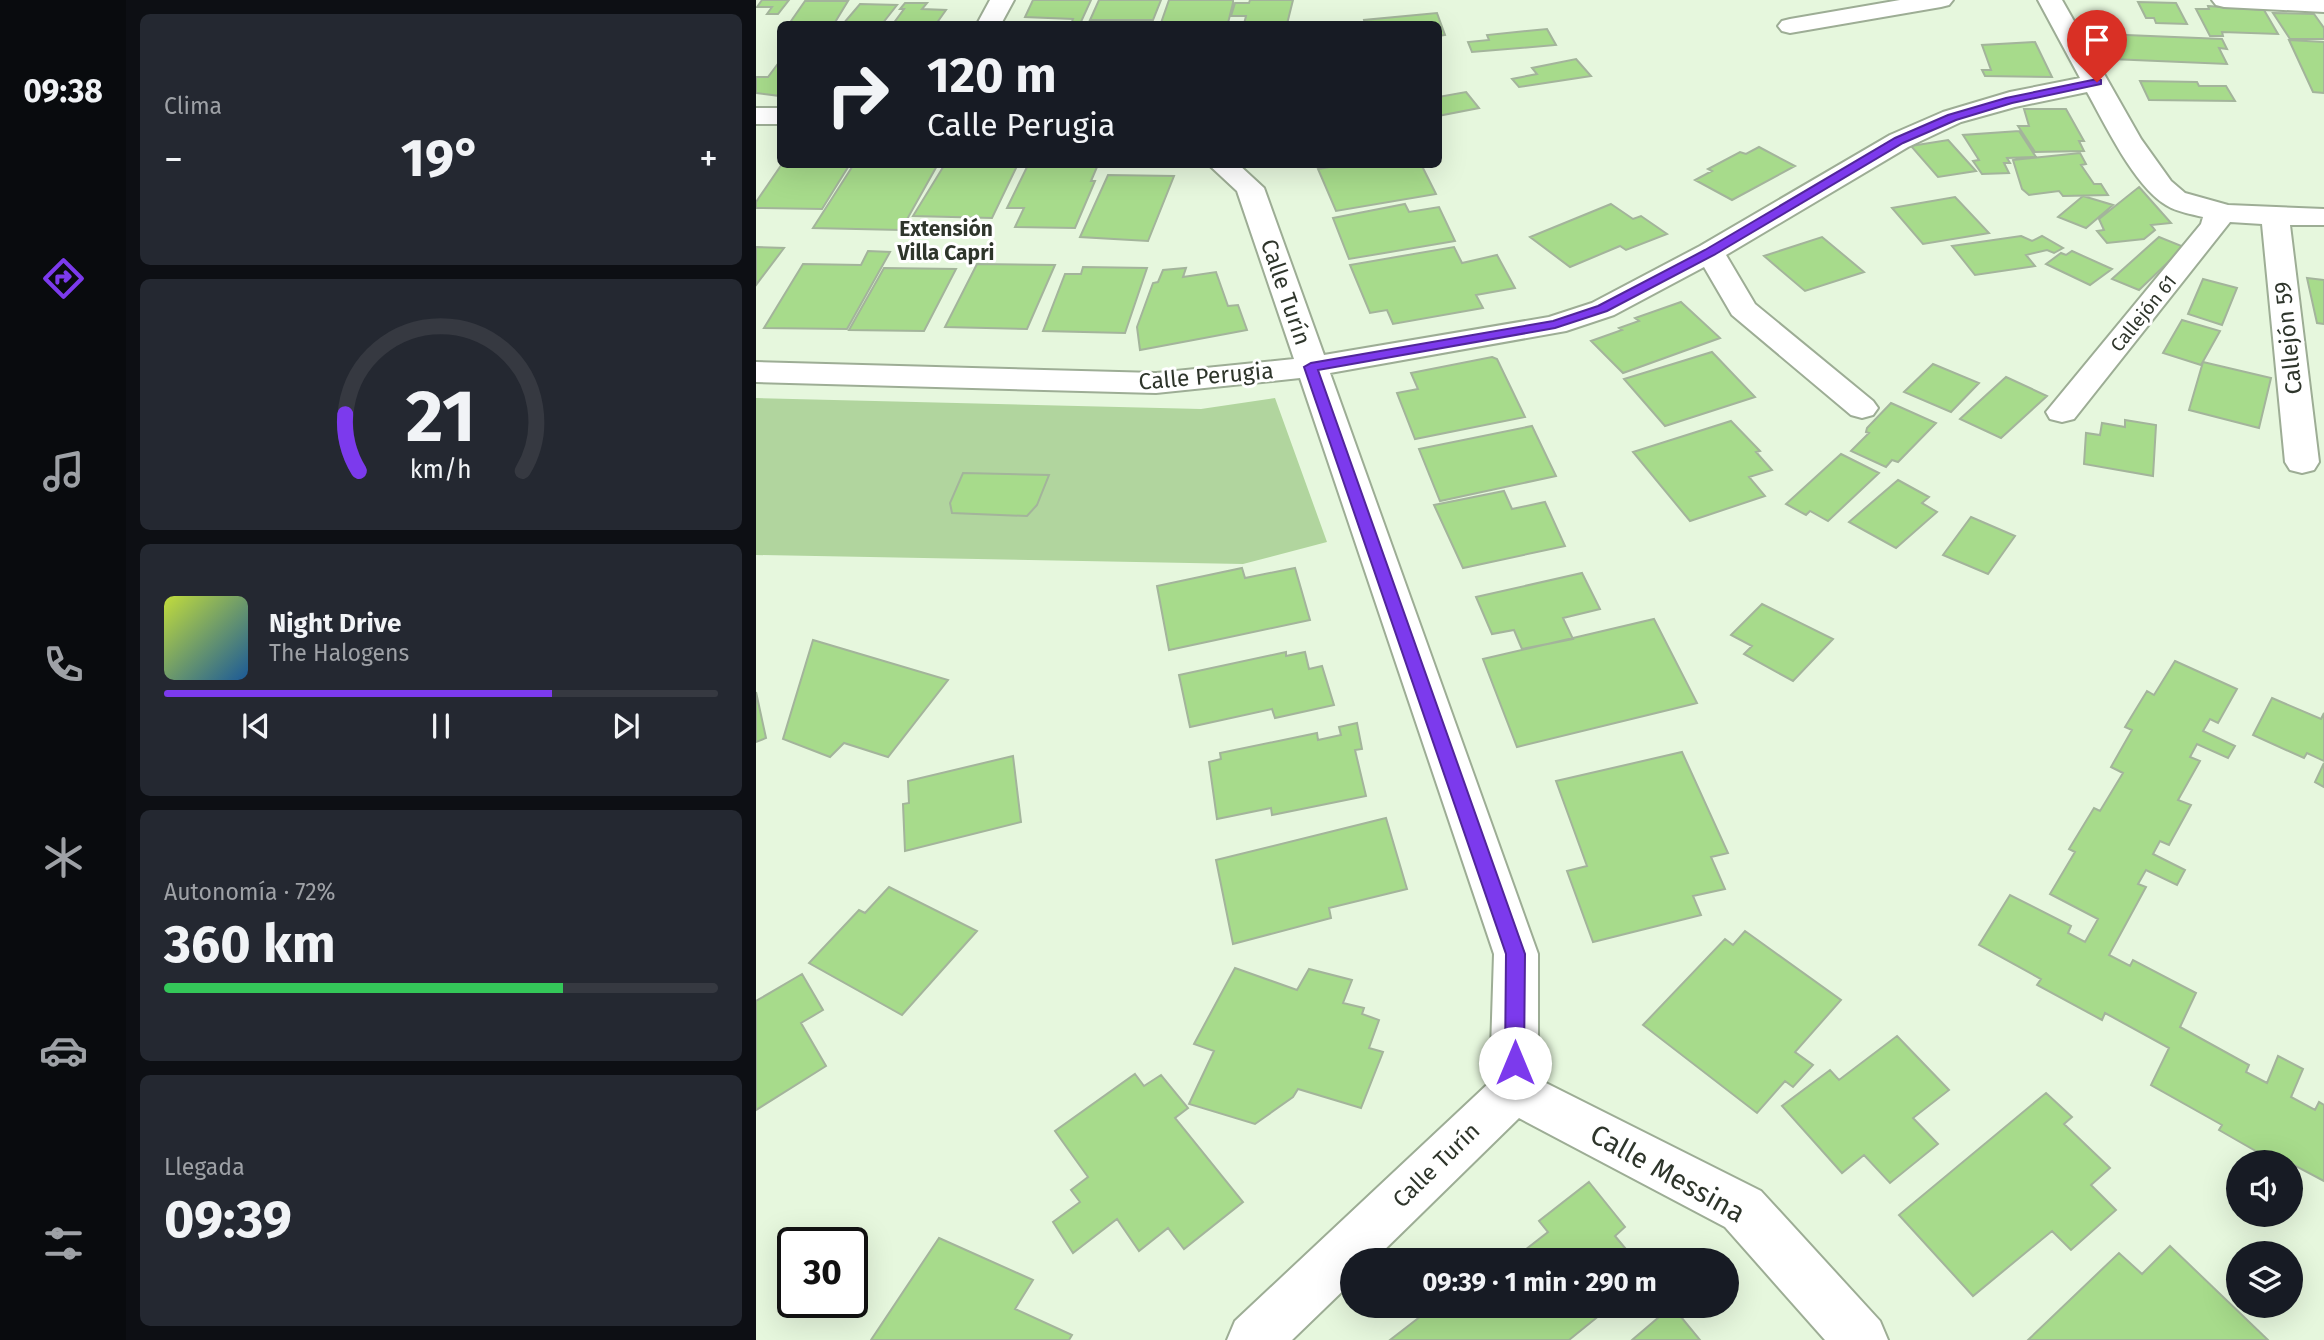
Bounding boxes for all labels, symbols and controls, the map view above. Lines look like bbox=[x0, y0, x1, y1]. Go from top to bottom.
pin bbox=[2067, 10, 2127, 82]
icon: arrive bbox=[2078, 21, 2116, 59]
text: 120 m bbox=[927, 46, 1057, 105]
icon: right bbox=[812, 49, 903, 140]
text: 09:38 bbox=[23, 72, 103, 110]
text: Clima bbox=[164, 92, 222, 120]
text: Calle Perugia bbox=[927, 106, 1115, 144]
text: 19° bbox=[401, 127, 481, 190]
text: − bbox=[164, 136, 183, 182]
text: + bbox=[699, 136, 718, 182]
district label: Extensión Villa Capri bbox=[897, 216, 995, 266]
street label: Calle Turín bbox=[1255, 235, 1317, 349]
icon: directions bbox=[39, 254, 88, 303]
street label: Callejón 61 bbox=[2106, 270, 2181, 356]
street label: Callejón 59 bbox=[2268, 280, 2308, 396]
street label: Calle Perugia bbox=[1137, 356, 1275, 396]
text: 21 bbox=[406, 373, 476, 460]
icon: music bbox=[39, 447, 88, 496]
text: km/h bbox=[410, 455, 472, 485]
text: Night Drive bbox=[269, 608, 401, 639]
text: The Halogens bbox=[269, 639, 409, 667]
icon: phone bbox=[39, 640, 88, 689]
icon: previous bbox=[237, 707, 275, 745]
icon: pause bbox=[422, 707, 460, 745]
icon: next bbox=[607, 707, 645, 745]
icon: climate bbox=[39, 833, 88, 882]
text: Autonomía · 72% bbox=[164, 878, 336, 906]
text: 360 km bbox=[164, 913, 336, 976]
icon: car bbox=[39, 1026, 88, 1075]
position arrow bbox=[1478, 1026, 1552, 1100]
street label: Calle Turín bbox=[1387, 1117, 1485, 1213]
street label: Calle Messina bbox=[1585, 1117, 1751, 1230]
map controls bbox=[2226, 1150, 2303, 1318]
button: sound bbox=[2226, 1150, 2303, 1227]
text: Llegada bbox=[164, 1153, 245, 1181]
text: 09:39 bbox=[164, 1188, 292, 1251]
icon: filters bbox=[39, 1219, 88, 1268]
speed limit sign: 30 bbox=[777, 1227, 868, 1318]
button: layers bbox=[2226, 1241, 2303, 1318]
text: 09:39 · 1 min · 290 m bbox=[1422, 1267, 1657, 1298]

